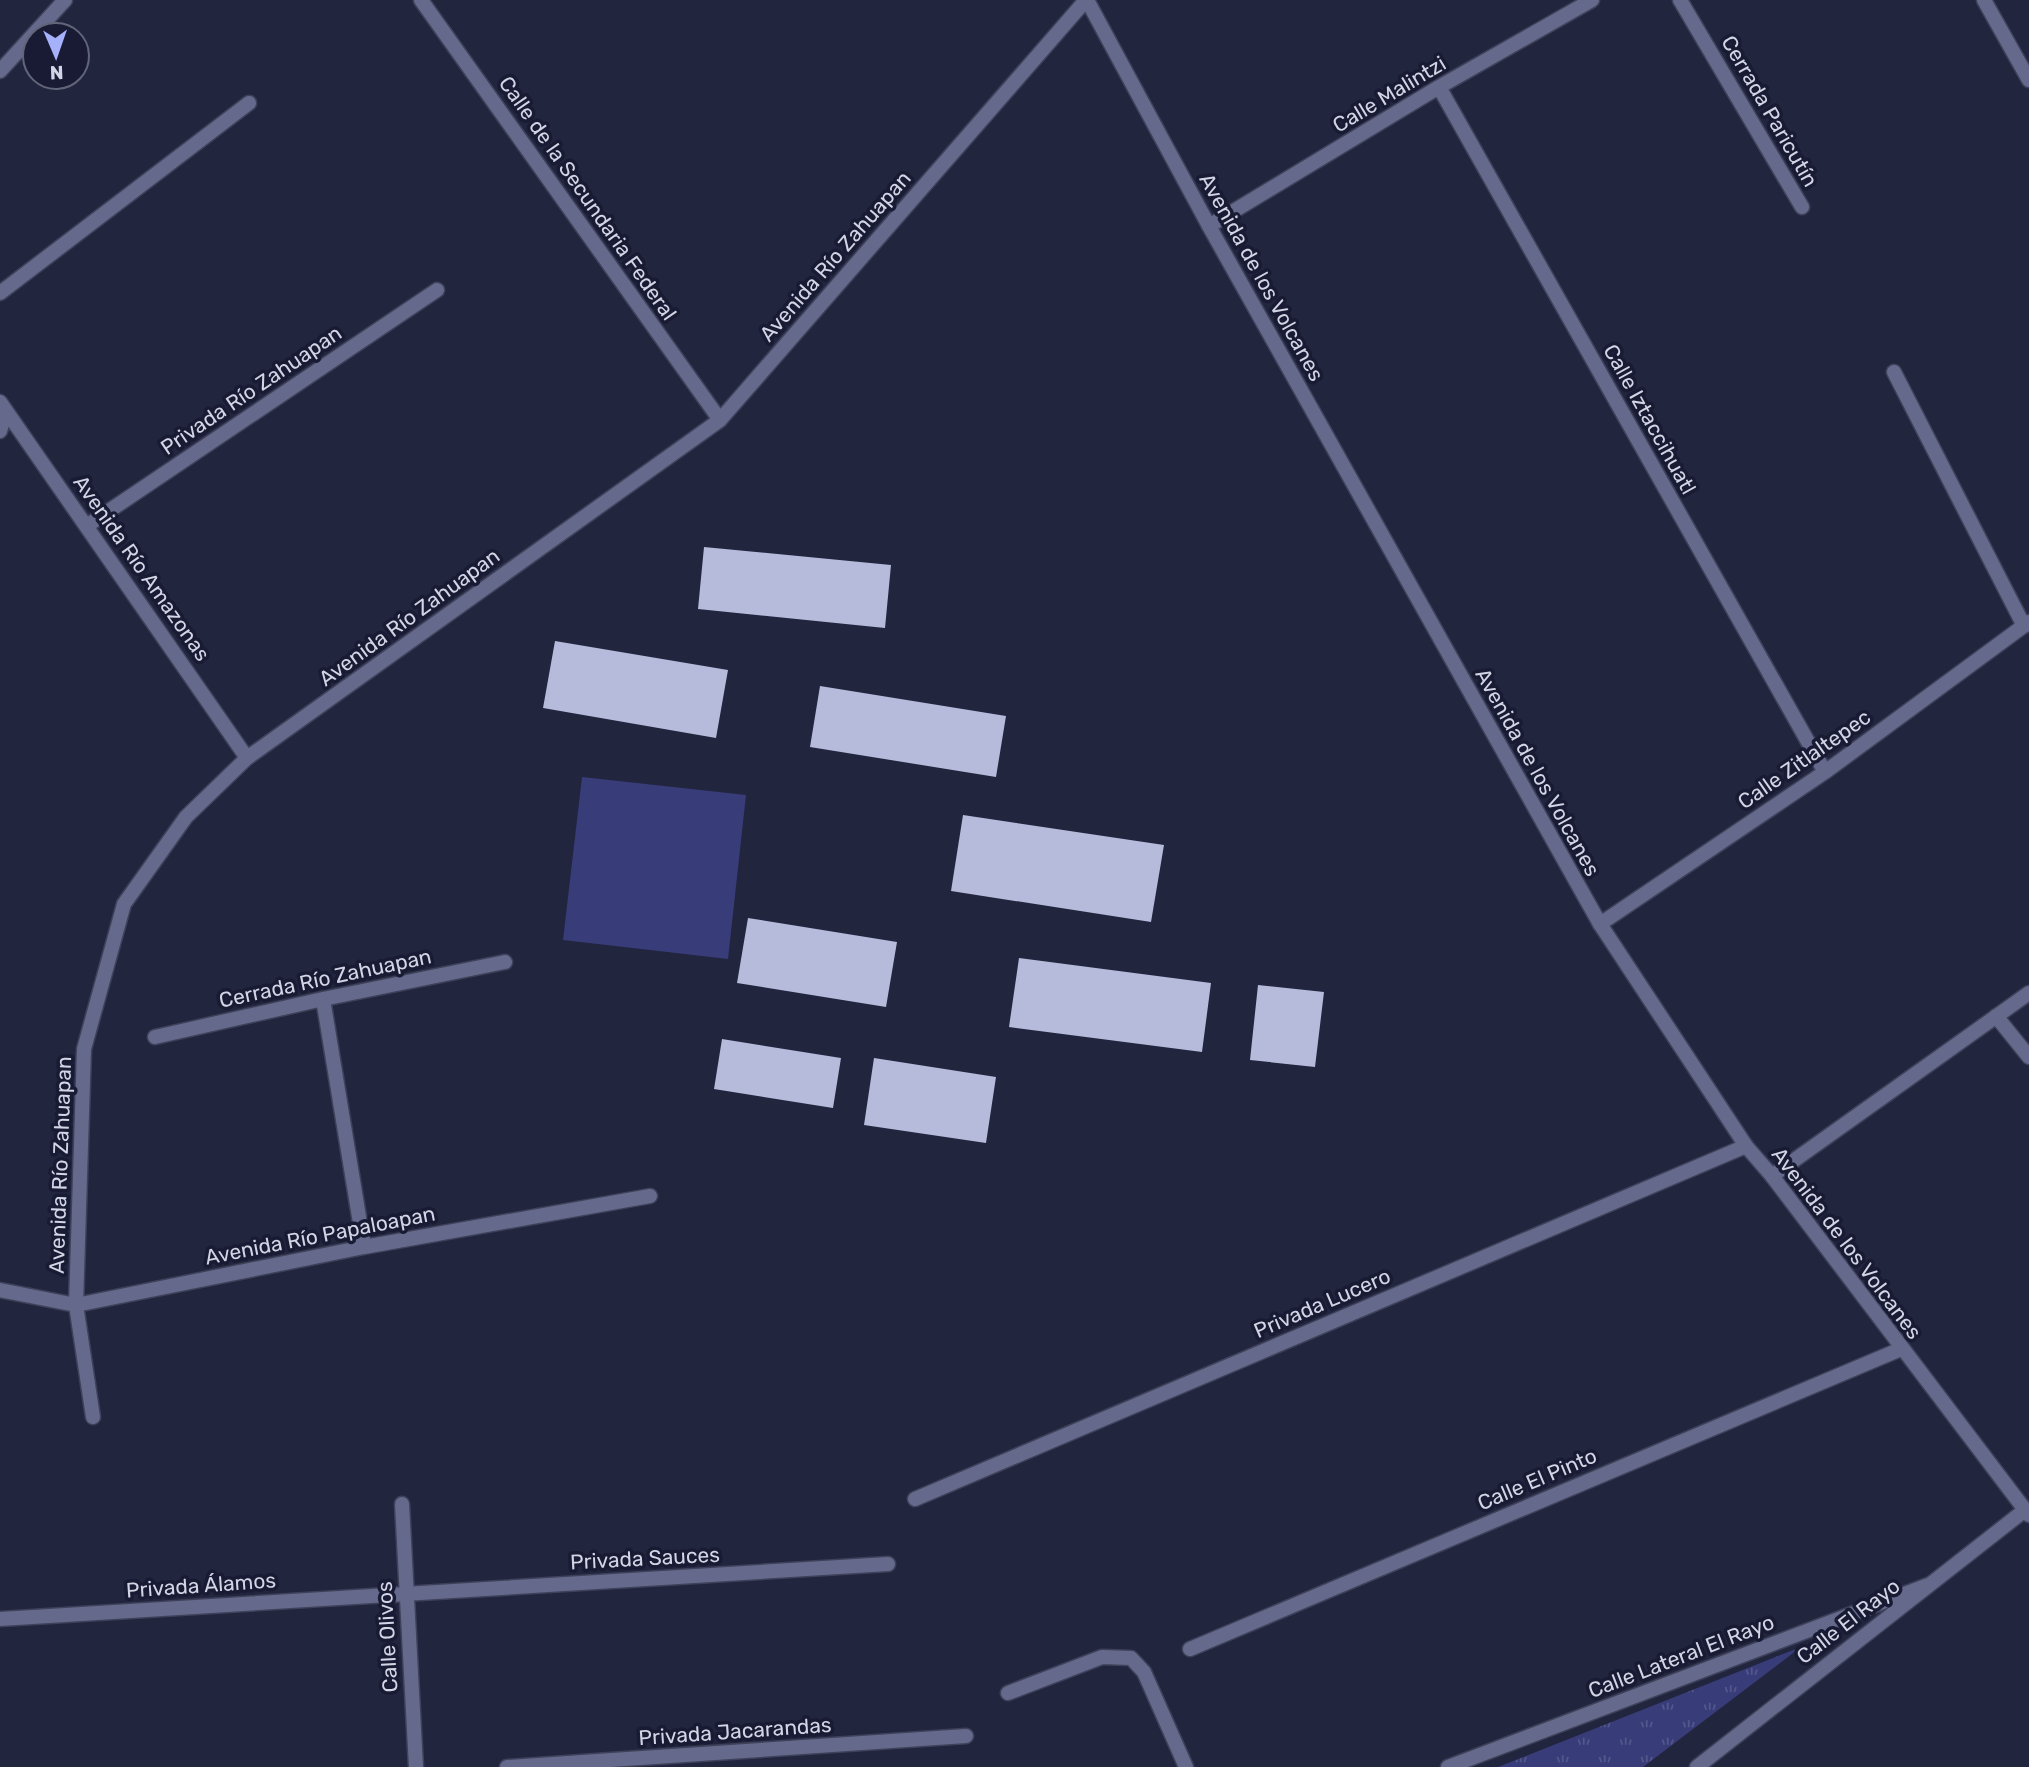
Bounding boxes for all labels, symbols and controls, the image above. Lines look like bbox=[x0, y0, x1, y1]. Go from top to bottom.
north arrow bbox=[21, 21, 91, 91]
street label: Cerrada Paricutín bbox=[1717, 31, 1823, 191]
street label: Calle Malintzi bbox=[1328, 50, 1450, 138]
text: N bbox=[49, 61, 64, 84]
street label: Calle de la Secundaria Federal bbox=[494, 71, 682, 325]
street label: Avenida Río Zahuapan bbox=[754, 166, 916, 346]
street label: Avenida de los Volcanes bbox=[1194, 169, 1330, 385]
street label: Privada Río Zahuapan bbox=[156, 320, 346, 460]
street label: Calle Iztaccihuatl bbox=[1598, 340, 1702, 498]
street label: Avenida Río Amazonas bbox=[68, 470, 216, 666]
street label: Avenida Río Zahuapan bbox=[314, 543, 504, 691]
street label: Avenida de los Volcanes bbox=[1470, 664, 1606, 880]
street label: Calle Zitlaltepec bbox=[1733, 704, 1875, 814]
street label: Cerrada Río Zahuapan bbox=[217, 943, 433, 1013]
street label: Avenida Río Zahuapan bbox=[44, 1056, 76, 1274]
street label: Avenida de los Volcanes bbox=[1767, 1142, 1927, 1344]
street label: Avenida Río Papaloapan bbox=[203, 1200, 437, 1270]
street label: Privada Lucero bbox=[1250, 1263, 1394, 1343]
street label: Calle El Pinto bbox=[1474, 1443, 1600, 1515]
street label: Privada Sauces bbox=[569, 1542, 721, 1574]
street label: Privada Álamos bbox=[125, 1567, 277, 1603]
street label: Calle El Rayo bbox=[1791, 1573, 1905, 1669]
street label: Calle Olivos bbox=[372, 1581, 402, 1693]
street label: Calle Lateral El Rayo bbox=[1585, 1609, 1777, 1703]
street label: Privada Jacarandas bbox=[638, 1712, 832, 1750]

